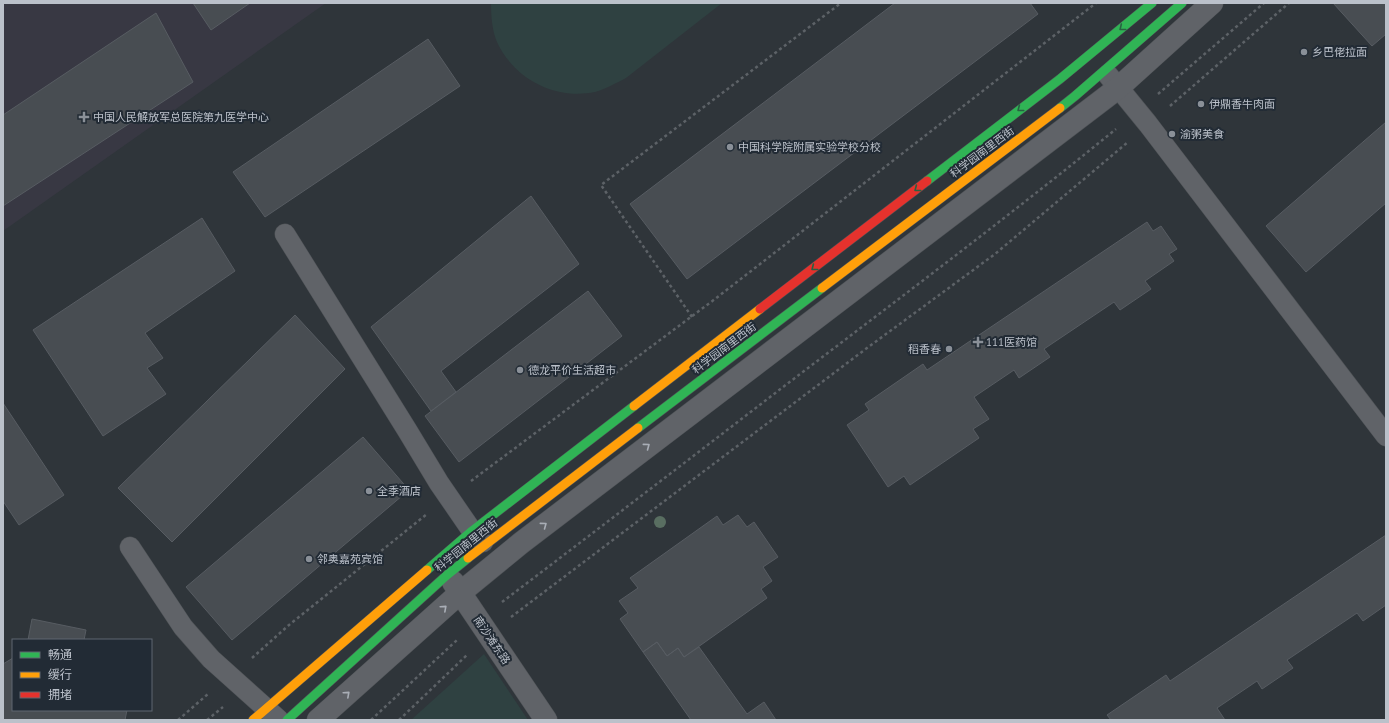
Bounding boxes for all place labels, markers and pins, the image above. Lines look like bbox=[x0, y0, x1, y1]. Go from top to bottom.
place label: 乡巴佬拉面 bbox=[1312, 45, 1367, 59]
marker: 乡巴佬拉面 bbox=[1299, 47, 1309, 57]
place label: 伊鼎香牛肉面 bbox=[1209, 97, 1275, 111]
marker: 伊鼎香牛肉面 bbox=[1196, 99, 1206, 109]
place label: 中国人民解放军总医院第九医学中心 bbox=[93, 110, 269, 124]
marker: 中国人民解放军总医院第九医学中心 bbox=[78, 111, 90, 123]
place label: 渝粥美食 bbox=[1180, 127, 1224, 141]
marker: 渝粥美食 bbox=[1167, 129, 1177, 139]
place label: 中国科学院附属实验学校分校 bbox=[738, 140, 881, 154]
marker: 中国科学院附属实验学校分校 bbox=[725, 142, 735, 152]
place label: 111医药馆 bbox=[986, 335, 1037, 349]
marker: 111医药馆 bbox=[973, 337, 983, 347]
place label: 稻香春 bbox=[908, 342, 941, 356]
marker: 稻香春 bbox=[944, 344, 954, 354]
place label: 德龙平价生活超市 bbox=[528, 363, 616, 377]
marker: 德龙平价生活超市 bbox=[515, 365, 525, 375]
place label: 全季酒店 bbox=[377, 484, 421, 498]
marker: 全季酒店 bbox=[364, 486, 374, 496]
place label: 邻奥嘉苑宾馆 bbox=[317, 552, 383, 566]
marker: 邻奥嘉苑宾馆 bbox=[304, 554, 314, 564]

